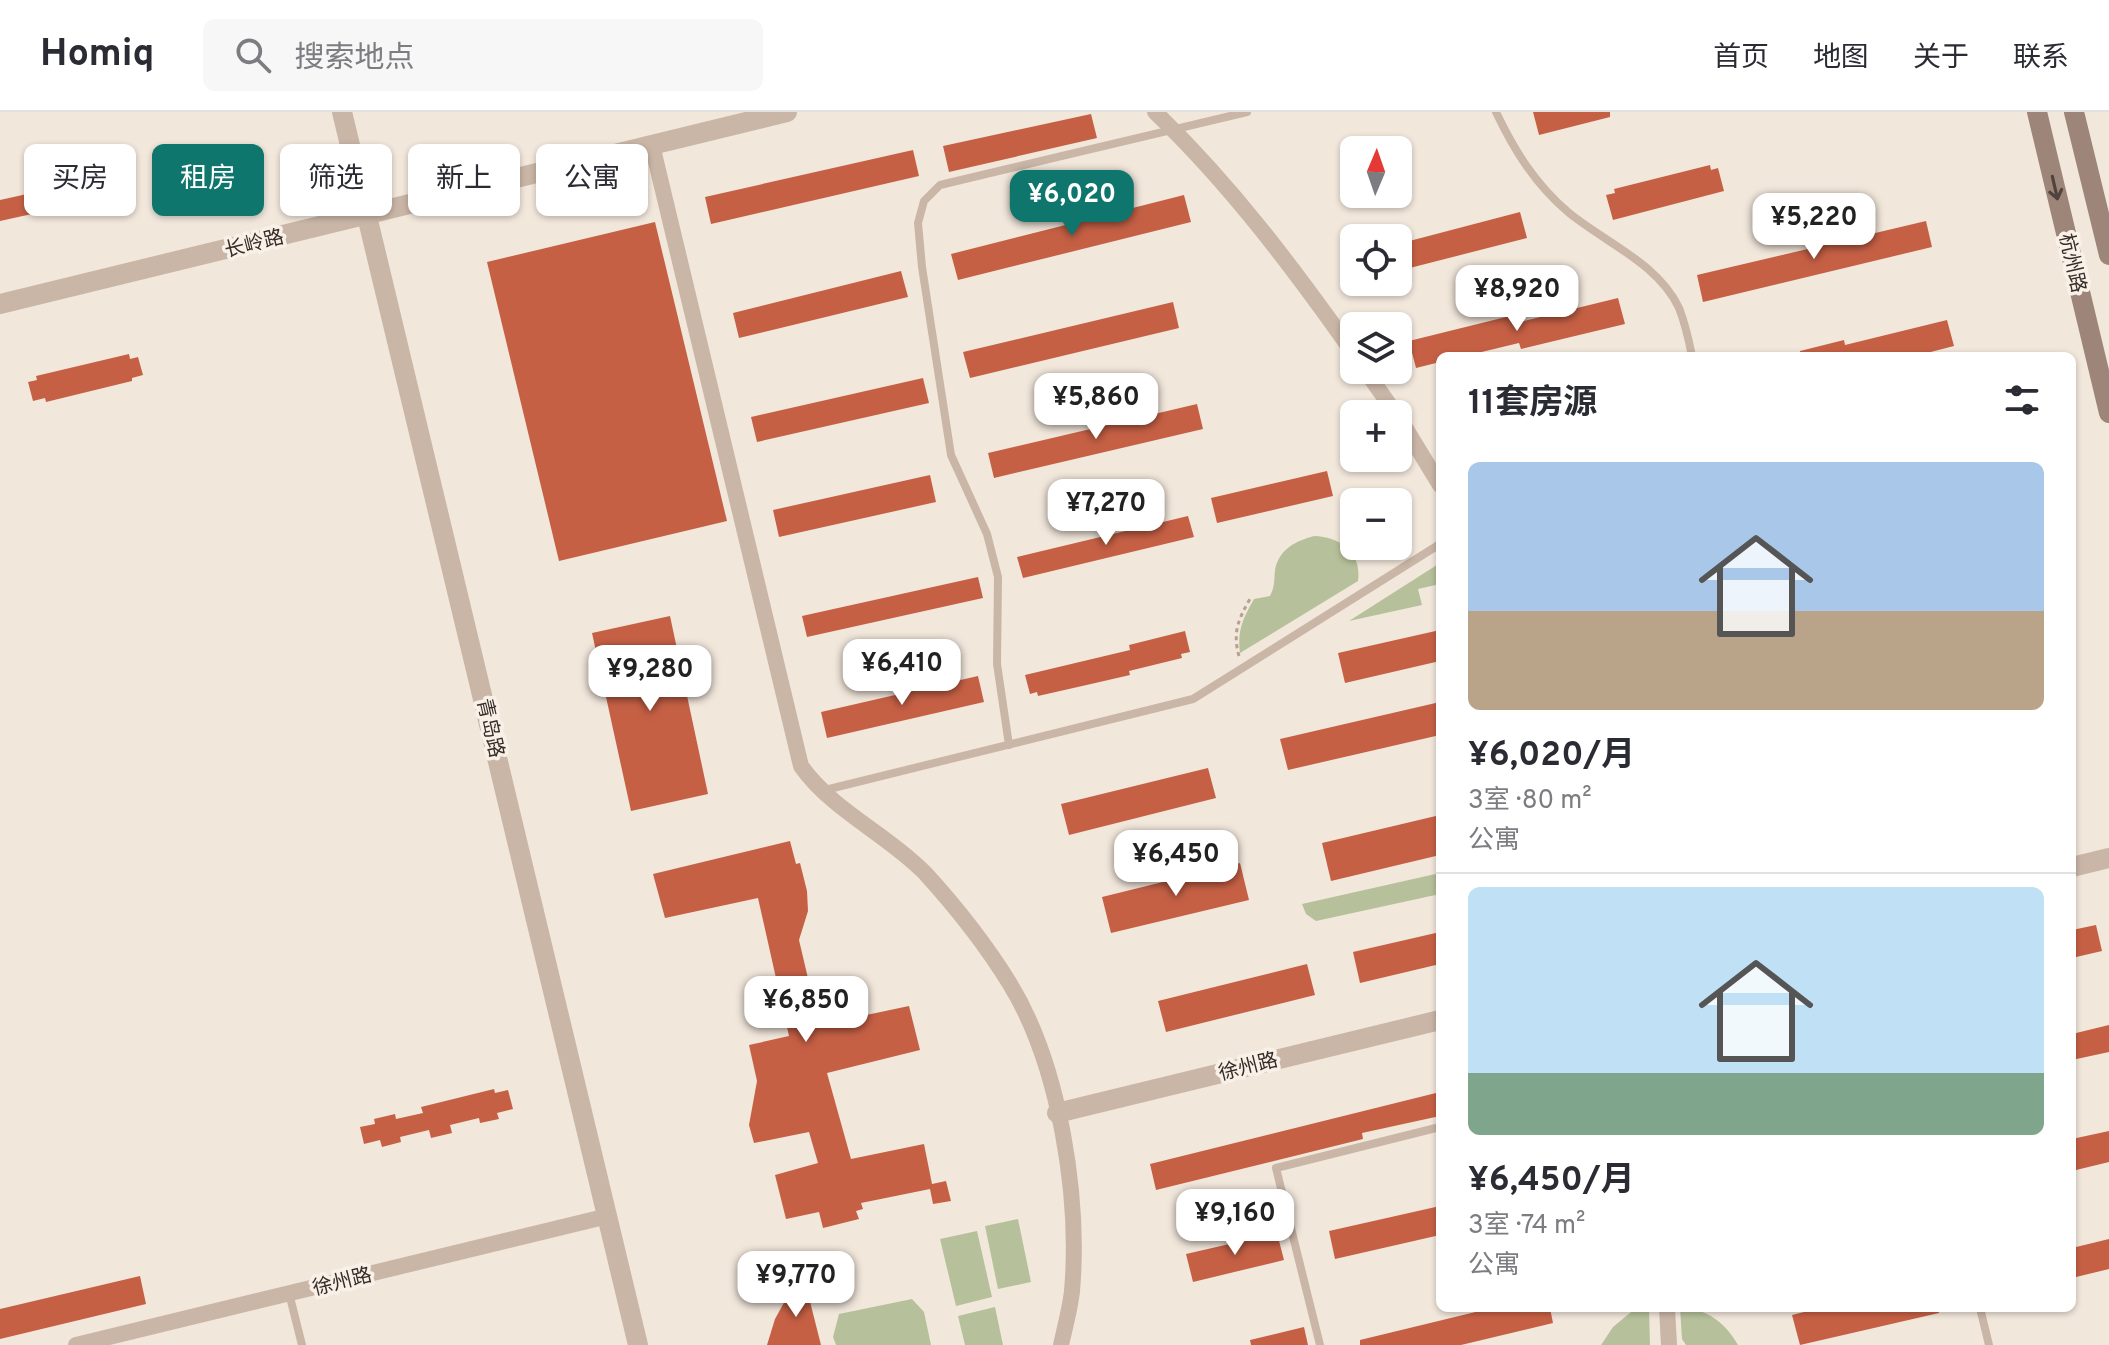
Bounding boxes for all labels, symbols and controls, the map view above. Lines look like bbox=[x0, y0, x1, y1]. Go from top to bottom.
search box bbox=[203, 19, 763, 91]
text: Homiq bbox=[40, 31, 155, 80]
icon: search bbox=[231, 33, 275, 77]
text: 搜索地点 bbox=[295, 41, 415, 78]
text: 首页 bbox=[1713, 41, 1769, 77]
text: 地图 bbox=[1813, 41, 1869, 77]
text: 关于 bbox=[1913, 41, 1969, 77]
text: 联系 bbox=[2013, 41, 2069, 77]
north arrow bbox=[1340, 136, 1412, 208]
map controls bbox=[1340, 136, 1412, 560]
chip: 买房 bbox=[24, 144, 136, 216]
chip: 租房 bbox=[152, 144, 264, 216]
chip: 筛选 bbox=[280, 144, 392, 216]
chip: 新上 bbox=[408, 144, 520, 216]
chip: 公寓 bbox=[536, 144, 648, 216]
pin: ¥6,020 bbox=[1007, 170, 1137, 238]
one-way arrow bbox=[2048, 174, 2063, 200]
text: ¥6,020 bbox=[1028, 179, 1116, 212]
pin: ¥5,220 bbox=[1749, 193, 1879, 261]
text: ¥5,220 bbox=[1770, 202, 1858, 235]
button: locate bbox=[1340, 224, 1412, 296]
street label: 长岭路 bbox=[222, 225, 287, 265]
street label: 杭州路 bbox=[2052, 231, 2090, 296]
pin: ¥8,920 bbox=[1452, 265, 1582, 333]
text: ¥8,920 bbox=[1474, 274, 1560, 307]
button: layers bbox=[1340, 312, 1412, 384]
pin: ¥5,860 bbox=[1031, 373, 1161, 441]
icon: filters bbox=[2000, 378, 2044, 422]
text: ¥5,860 bbox=[1052, 382, 1140, 415]
text: 11套房源 bbox=[1468, 383, 1597, 426]
button: + bbox=[1340, 400, 1412, 472]
pin: ¥7,270 bbox=[1041, 479, 1171, 547]
text: ¥7,270 bbox=[1066, 488, 1146, 521]
button: − bbox=[1340, 488, 1412, 560]
icon: home bbox=[1684, 514, 1828, 658]
pin: ¥6,410 bbox=[837, 639, 967, 707]
pin: ¥9,280 bbox=[585, 645, 715, 713]
text: ¥6,410 bbox=[861, 648, 943, 681]
text: ¥9,280 bbox=[606, 654, 694, 687]
street label: 青岛路 bbox=[470, 696, 508, 761]
text: ¥6,020/月 bbox=[1468, 735, 1635, 778]
text: 3室 · 80 m² bbox=[1468, 785, 1592, 818]
text: 公寓 bbox=[1468, 825, 1520, 858]
pin: ¥6,450 bbox=[1111, 830, 1241, 898]
text: ¥6,450 bbox=[1132, 839, 1220, 872]
icon: home bbox=[1684, 939, 1828, 1083]
pin: ¥6,850 bbox=[741, 976, 871, 1044]
text: ¥6,850 bbox=[762, 985, 850, 1018]
street label: 徐州路 bbox=[1216, 1048, 1281, 1088]
text: ¥6,450/月 bbox=[1468, 1160, 1635, 1203]
pin: ¥9,160 bbox=[1170, 1189, 1300, 1257]
text: ¥9,160 bbox=[1194, 1198, 1276, 1231]
text: 3室 · 74 m² bbox=[1468, 1210, 1586, 1243]
text: 公寓 bbox=[1468, 1250, 1520, 1283]
pin: ¥9,770 bbox=[731, 1251, 861, 1319]
text: ¥9,770 bbox=[755, 1260, 837, 1293]
street label: 徐州路 bbox=[310, 1263, 375, 1303]

